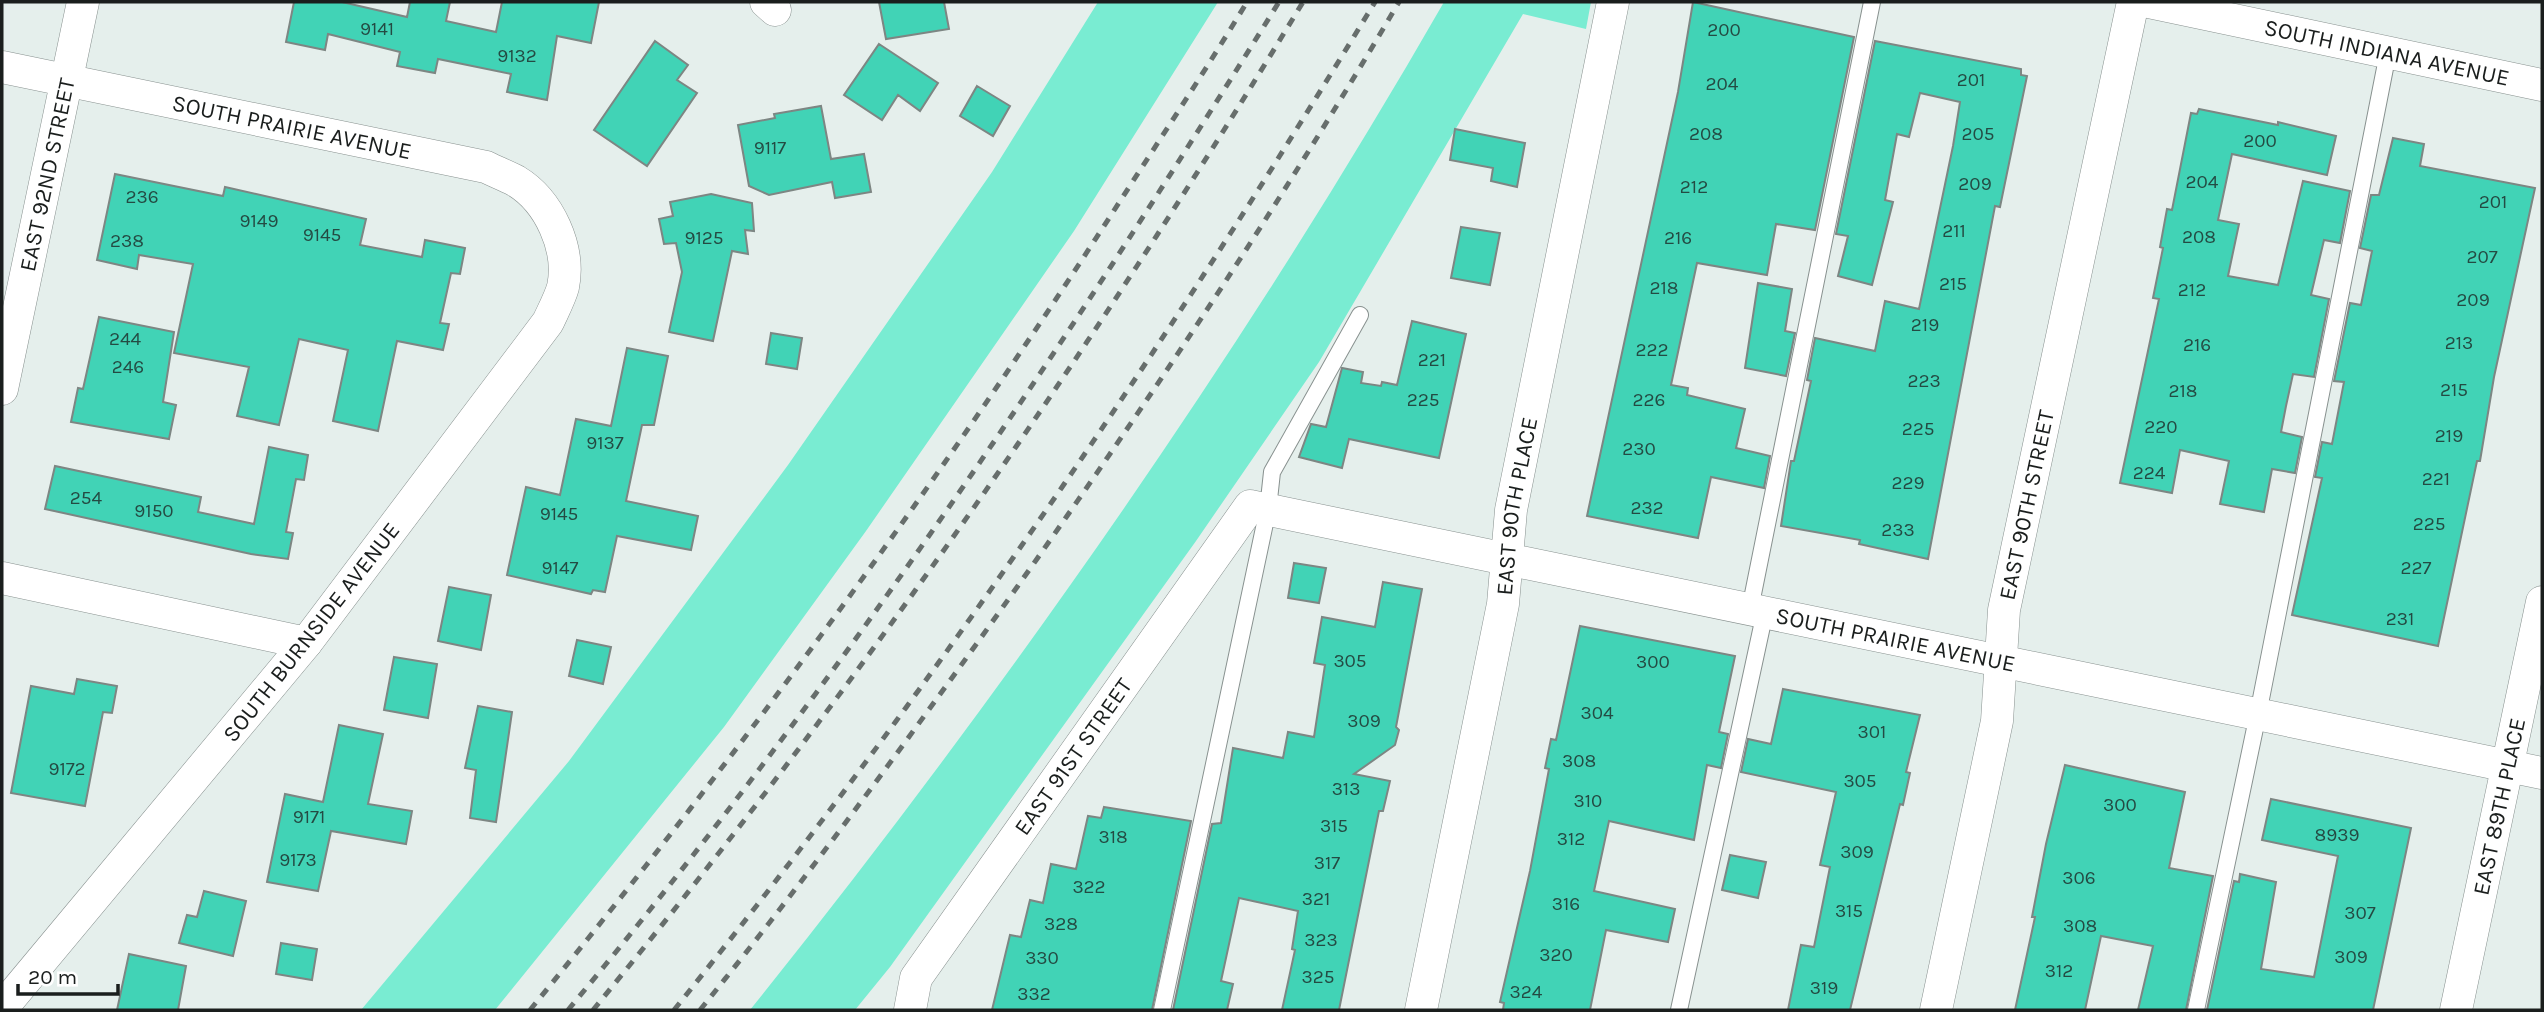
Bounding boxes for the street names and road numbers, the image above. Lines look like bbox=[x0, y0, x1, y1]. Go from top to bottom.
street label: SOUTH INDIANA AVENUE bbox=[2262, 14, 2512, 92]
street label: EAST 92ND STREET bbox=[14, 75, 81, 274]
street label: SOUTH PRAIRIE AVENUE bbox=[170, 89, 414, 165]
street label: EAST 90TH STREET bbox=[1994, 407, 2060, 602]
street label: EAST 90TH PLACE bbox=[1491, 415, 1543, 597]
street label: SOUTH BURNSIDE AVENUE bbox=[217, 517, 406, 748]
street label: SOUTH PRAIRIE AVENUE bbox=[1773, 602, 2018, 678]
street label: EAST 91ST STREET bbox=[1009, 673, 1138, 840]
street label: EAST 89TH PLACE bbox=[2468, 715, 2531, 898]

